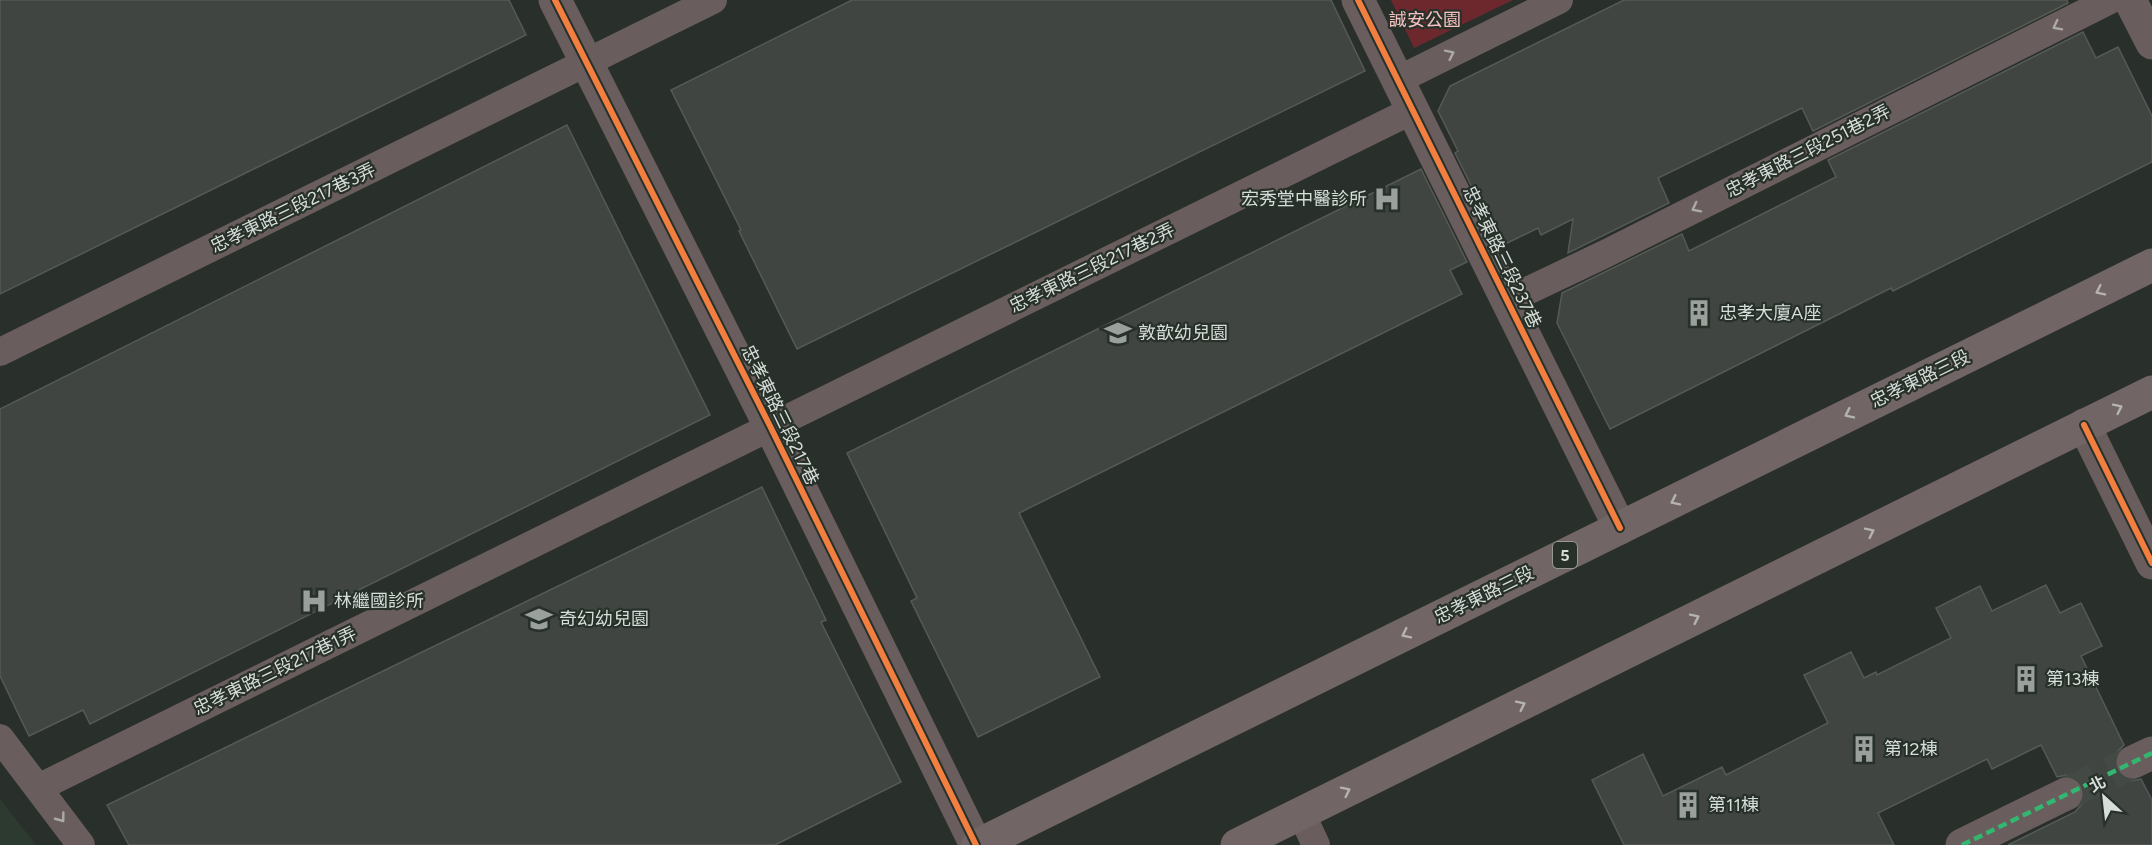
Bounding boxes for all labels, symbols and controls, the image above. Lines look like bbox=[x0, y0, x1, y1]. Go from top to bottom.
park label: 誠安公園 bbox=[1389, 9, 1461, 31]
one-way arrow bbox=[2053, 19, 2064, 31]
one-way arrow bbox=[1444, 50, 1455, 62]
street label: 忠孝東路三段251巷2弄 bbox=[1722, 100, 1894, 202]
street label: 忠孝東路三段217巷3弄 bbox=[207, 158, 379, 258]
street label: 忠孝東路三段237巷 bbox=[1458, 182, 1546, 332]
hospital icon: 宏秀堂中醫診所 bbox=[1372, 184, 1402, 214]
place label: 宏秀堂中醫診所 bbox=[1241, 188, 1367, 210]
one-way arrow bbox=[1691, 201, 1702, 212]
street label: 忠孝東路三段217巷2弄 bbox=[1006, 218, 1178, 318]
one-way arrow bbox=[2095, 283, 2106, 295]
building icon: 忠孝大廈A座 bbox=[1684, 298, 1714, 328]
place label: 忠孝大廈A座 bbox=[1719, 302, 1821, 324]
school or university icon: 敦歆幼兒園 bbox=[1103, 318, 1133, 348]
place label: 敦歆幼兒園 bbox=[1138, 322, 1228, 344]
street label: 忠孝東路三段217巷 bbox=[737, 341, 823, 489]
street label: 忠孝東路三段 bbox=[1867, 345, 1973, 413]
one-way arrow bbox=[2112, 404, 2123, 416]
one-way arrow bbox=[1845, 407, 1856, 419]
one-way arrow bbox=[1670, 493, 1681, 505]
one-way arrow bbox=[1864, 527, 1875, 539]
road number: 5 bbox=[1553, 542, 1577, 568]
street label: 忠孝東路三段 bbox=[1431, 561, 1537, 629]
hospital icon: 林繼國診所 bbox=[299, 586, 329, 616]
place label: 林繼國診所 bbox=[334, 590, 424, 612]
school or university icon: 奇幻幼兒園 bbox=[524, 604, 554, 634]
place label: 奇幻幼兒園 bbox=[559, 608, 649, 630]
one-way arrow bbox=[1689, 614, 1700, 625]
street label: 忠孝東路三段217巷1弄 bbox=[190, 622, 360, 720]
one-way arrow bbox=[1401, 626, 1412, 638]
building icon: 第13棟 bbox=[2011, 664, 2041, 694]
place label: 第13棟 bbox=[2046, 668, 2099, 690]
one-way arrow bbox=[1514, 700, 1525, 712]
building icon: 第12棟 bbox=[1849, 734, 1879, 764]
place label: 第12棟 bbox=[1884, 738, 1938, 760]
north arrow bbox=[2074, 767, 2134, 827]
text: 北 bbox=[2086, 772, 2109, 796]
one-way arrow bbox=[1340, 787, 1351, 799]
building icon: 第11棟 bbox=[1673, 790, 1703, 820]
place label: 第11棟 bbox=[1708, 794, 1759, 816]
one-way arrow bbox=[53, 811, 64, 822]

